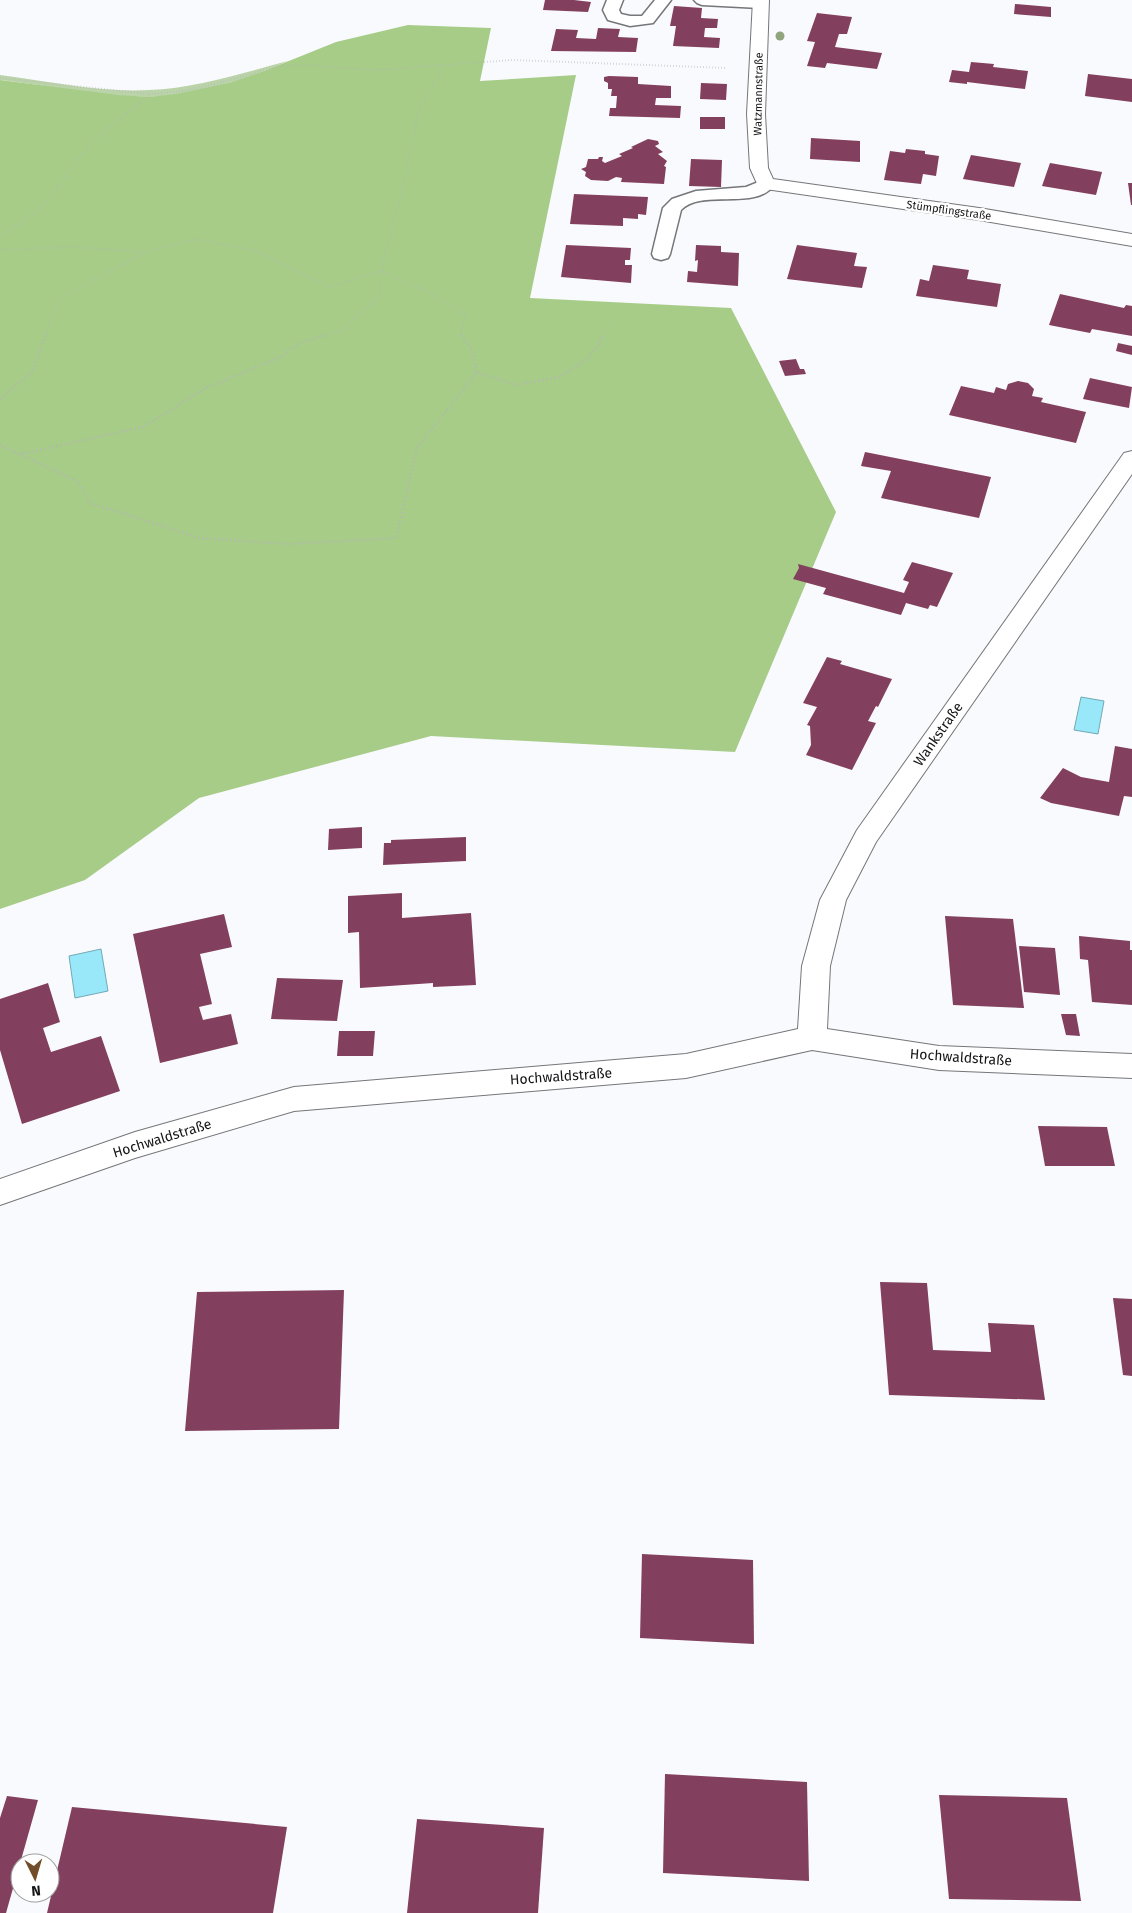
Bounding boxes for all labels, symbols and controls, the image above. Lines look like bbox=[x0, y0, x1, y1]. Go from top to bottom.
street label: Watzmannstraße bbox=[751, 52, 766, 136]
street label: Stümpflingstraße bbox=[906, 198, 992, 223]
street label: Wankstraße bbox=[910, 699, 967, 770]
street label: Hochwaldstraße bbox=[909, 1045, 1013, 1070]
street label: Hochwaldstraße bbox=[509, 1064, 613, 1089]
street label: Hochwaldstraße bbox=[111, 1115, 214, 1162]
north arrow bbox=[10, 1853, 60, 1903]
text: N bbox=[31, 1882, 41, 1899]

